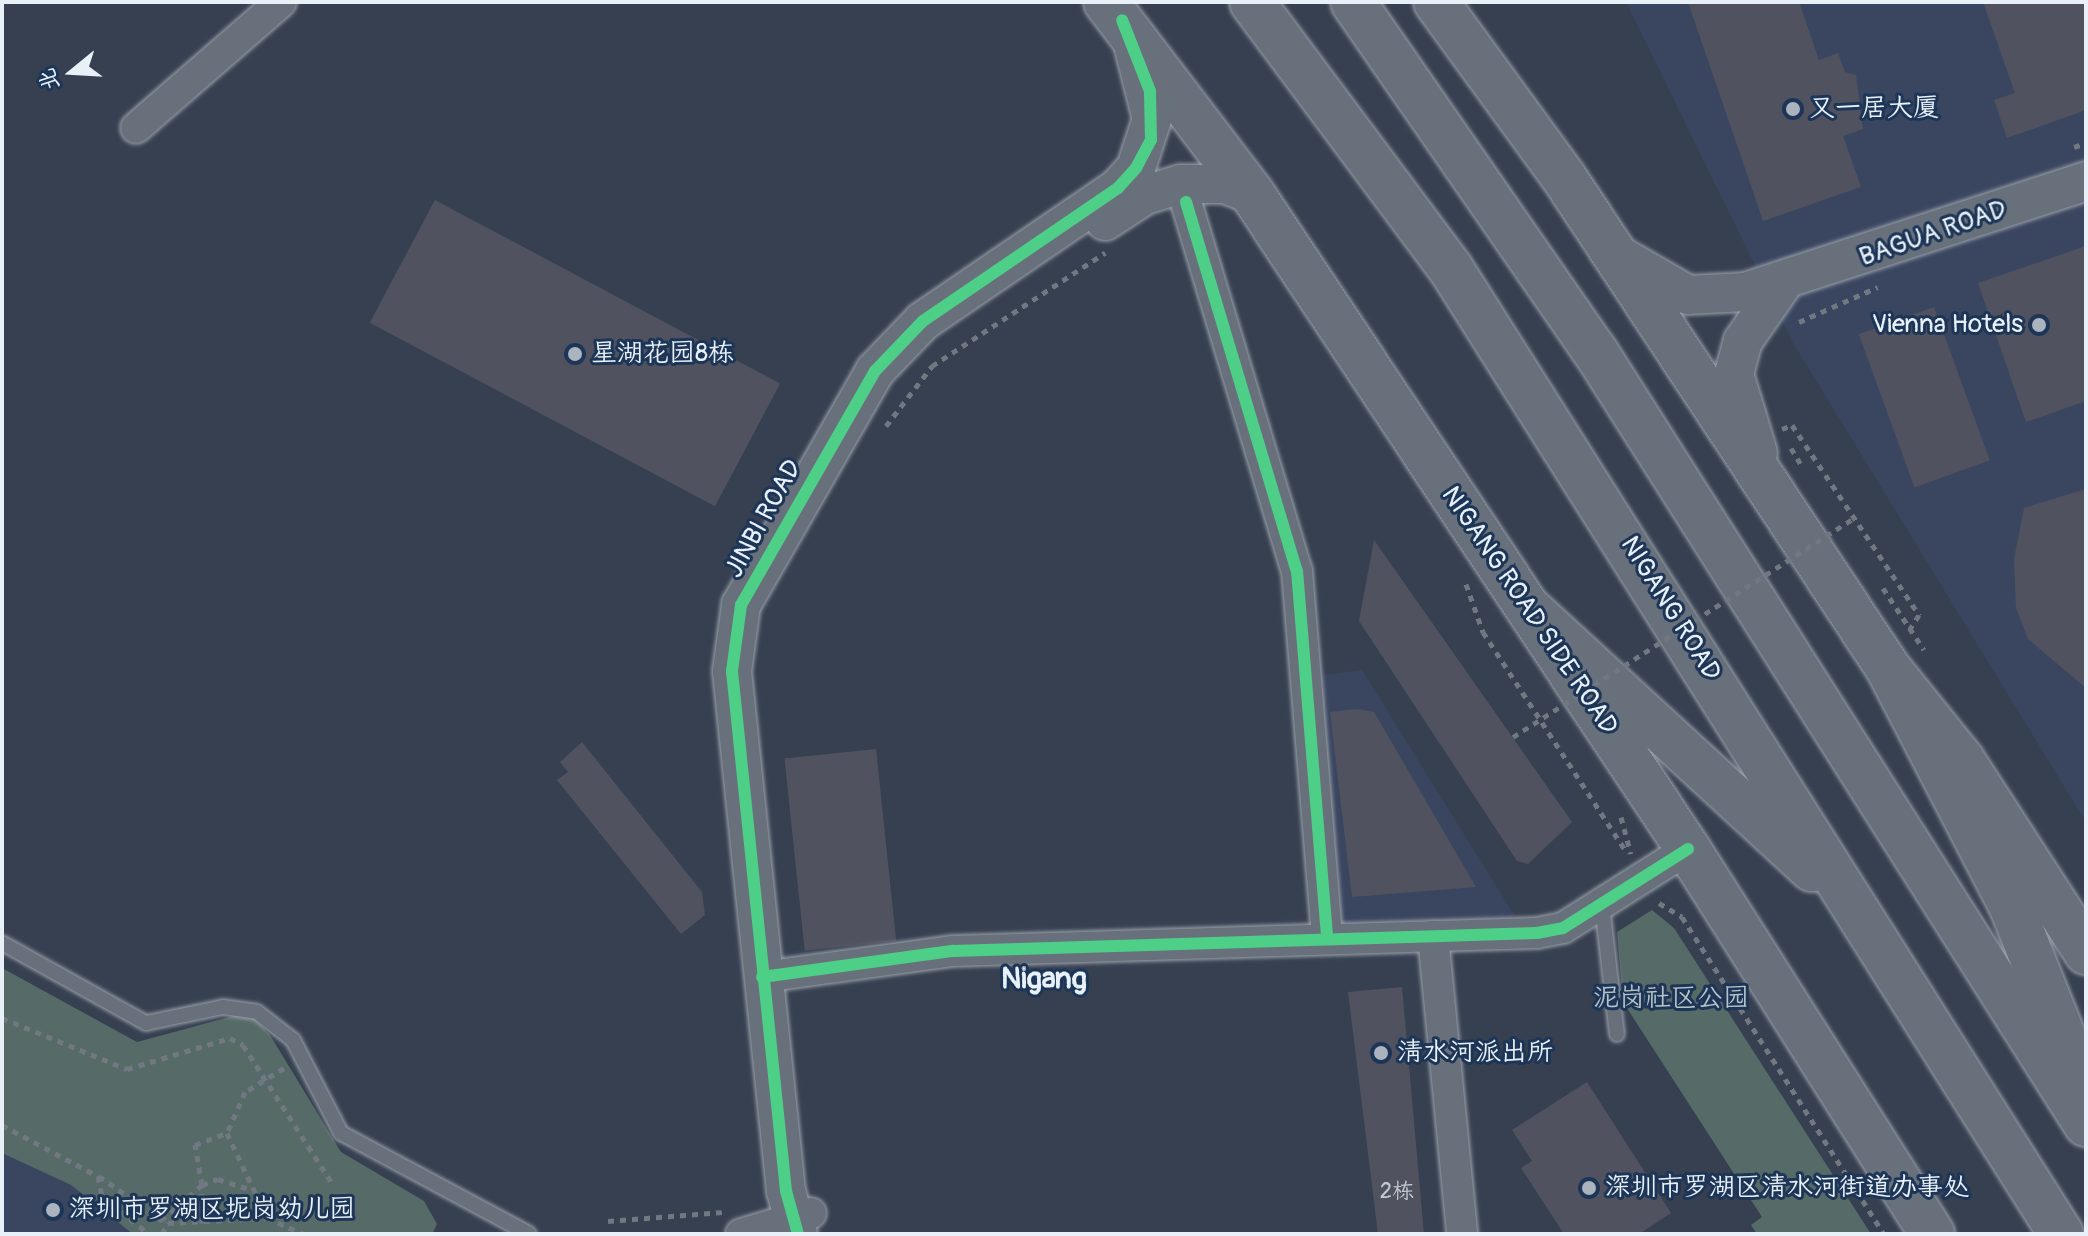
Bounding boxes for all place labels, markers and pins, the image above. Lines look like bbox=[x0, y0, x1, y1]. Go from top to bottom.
place label: 又一居大厦 bbox=[1809, 93, 1939, 125]
marker: 又一居大厦 bbox=[1784, 100, 1802, 118]
place label: Vienna Hotels bbox=[1872, 309, 2023, 341]
marker: Vienna Hotels bbox=[2030, 316, 2048, 334]
place label: 星湖花园8栋 bbox=[591, 338, 734, 370]
marker: 星湖花园8栋 bbox=[566, 345, 584, 363]
place label: 清水河派出所 bbox=[1397, 1037, 1553, 1069]
marker: 清水河派出所 bbox=[1372, 1044, 1390, 1062]
place label: 深圳市罗湖区清水河街道办事处 bbox=[1605, 1172, 1969, 1204]
marker: 深圳市罗湖区清水河街道办事处 bbox=[1580, 1179, 1598, 1197]
place label: 深圳市罗湖区坭岗幼儿园 bbox=[69, 1194, 355, 1226]
marker: 深圳市罗湖区坭岗幼儿园 bbox=[44, 1201, 62, 1219]

